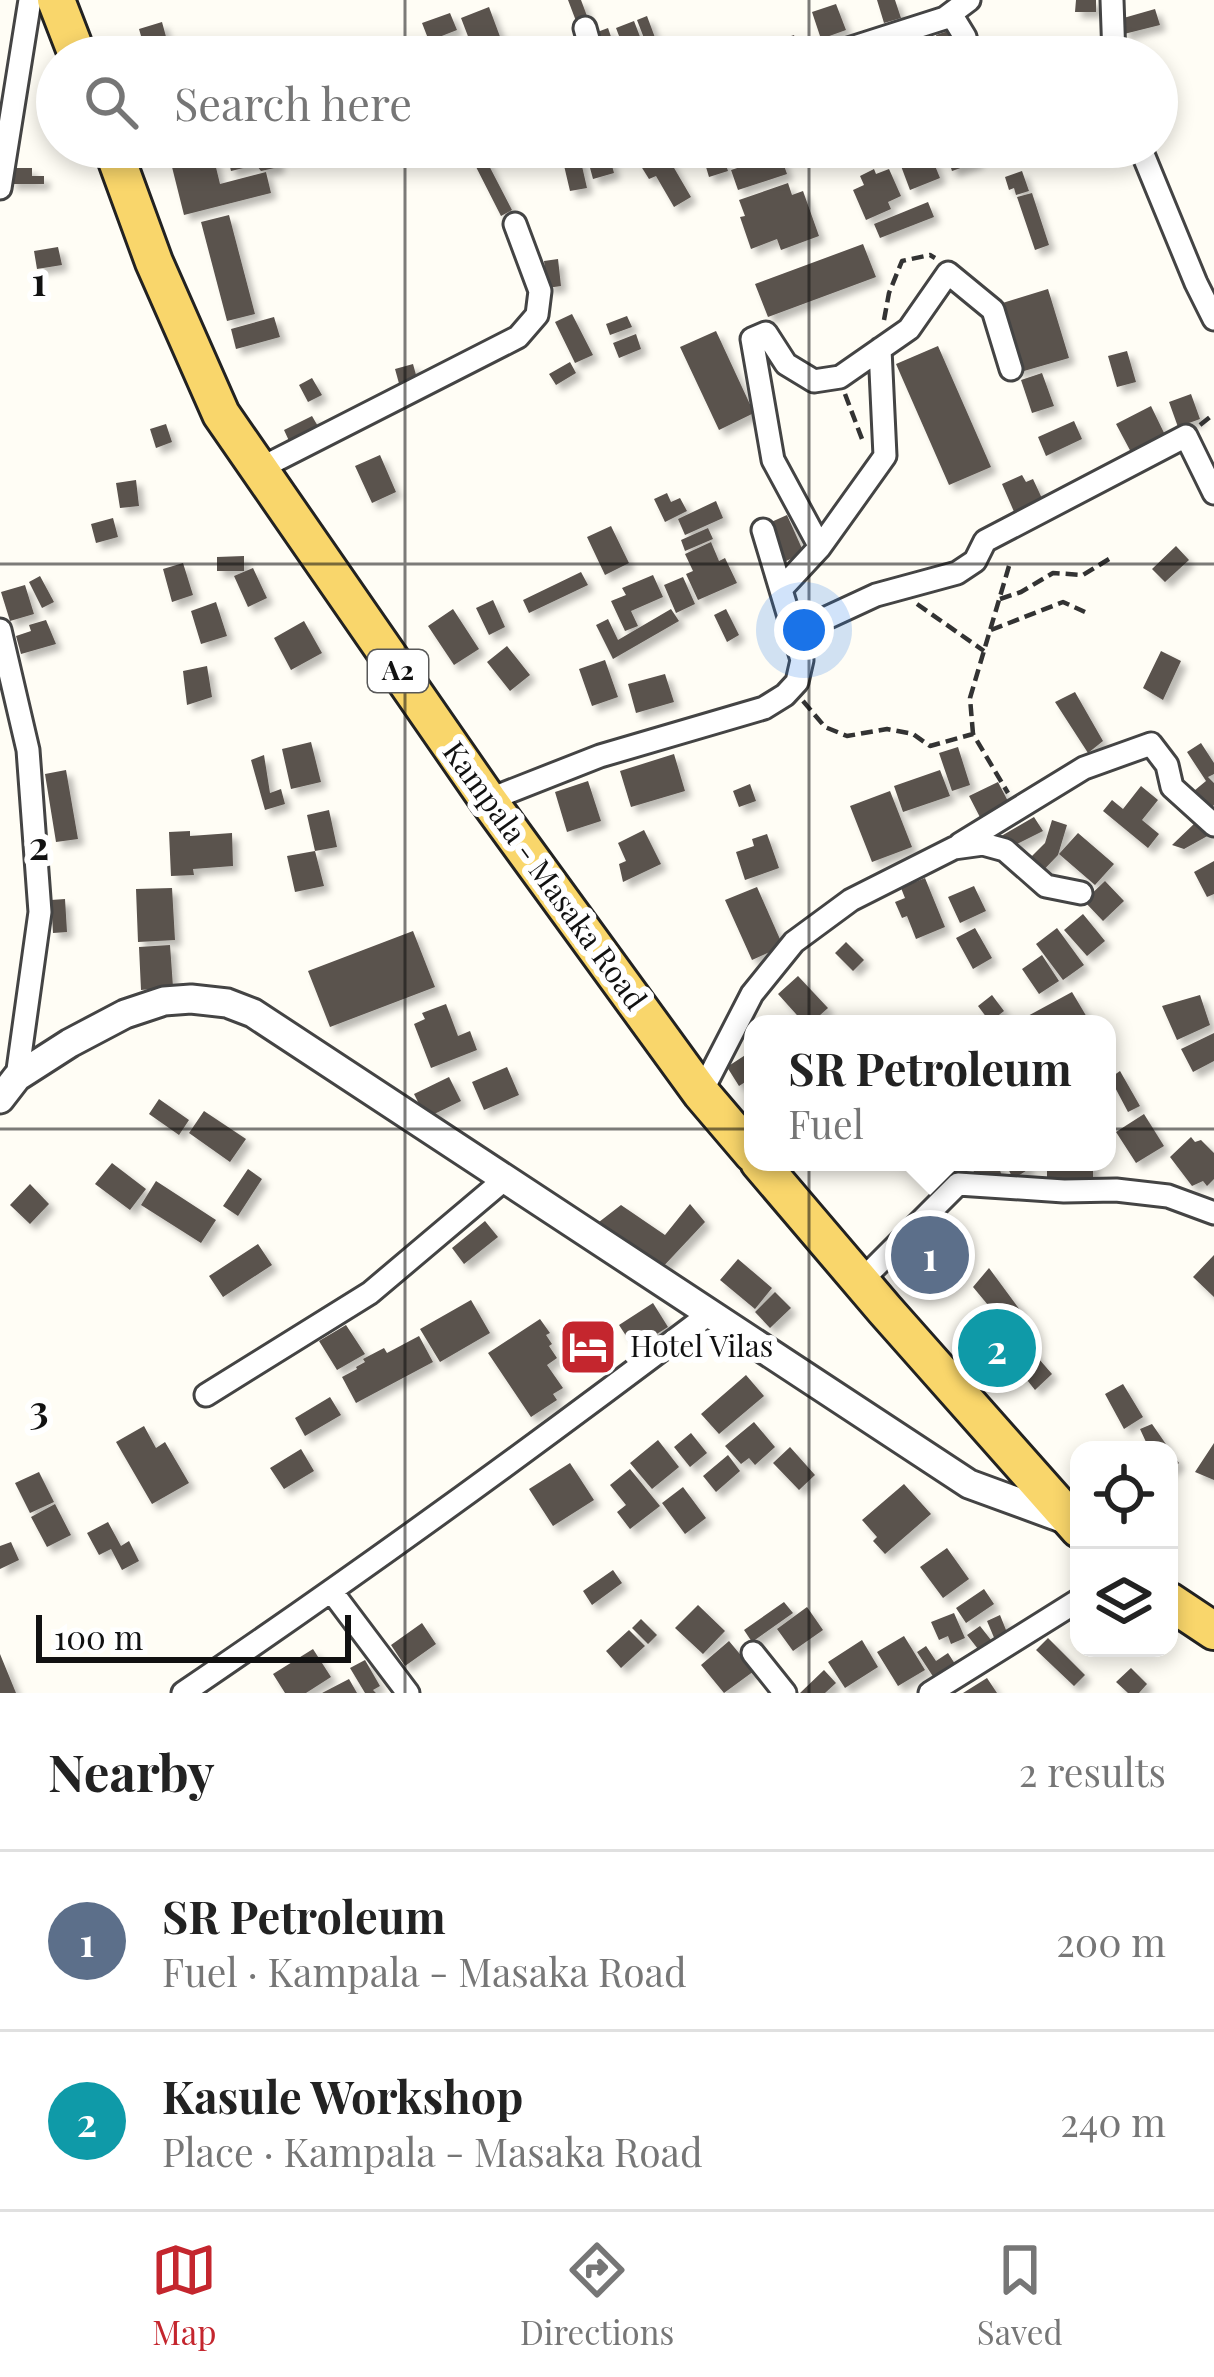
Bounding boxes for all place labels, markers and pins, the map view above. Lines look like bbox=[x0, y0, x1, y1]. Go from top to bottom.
pin: 1 bbox=[891, 1210, 969, 1300]
pin: 2 bbox=[958, 1303, 1036, 1393]
hotel icon: Hotel Vilas bbox=[557, 1316, 619, 1378]
place label: Hotel Vilas bbox=[630, 1325, 773, 1365]

